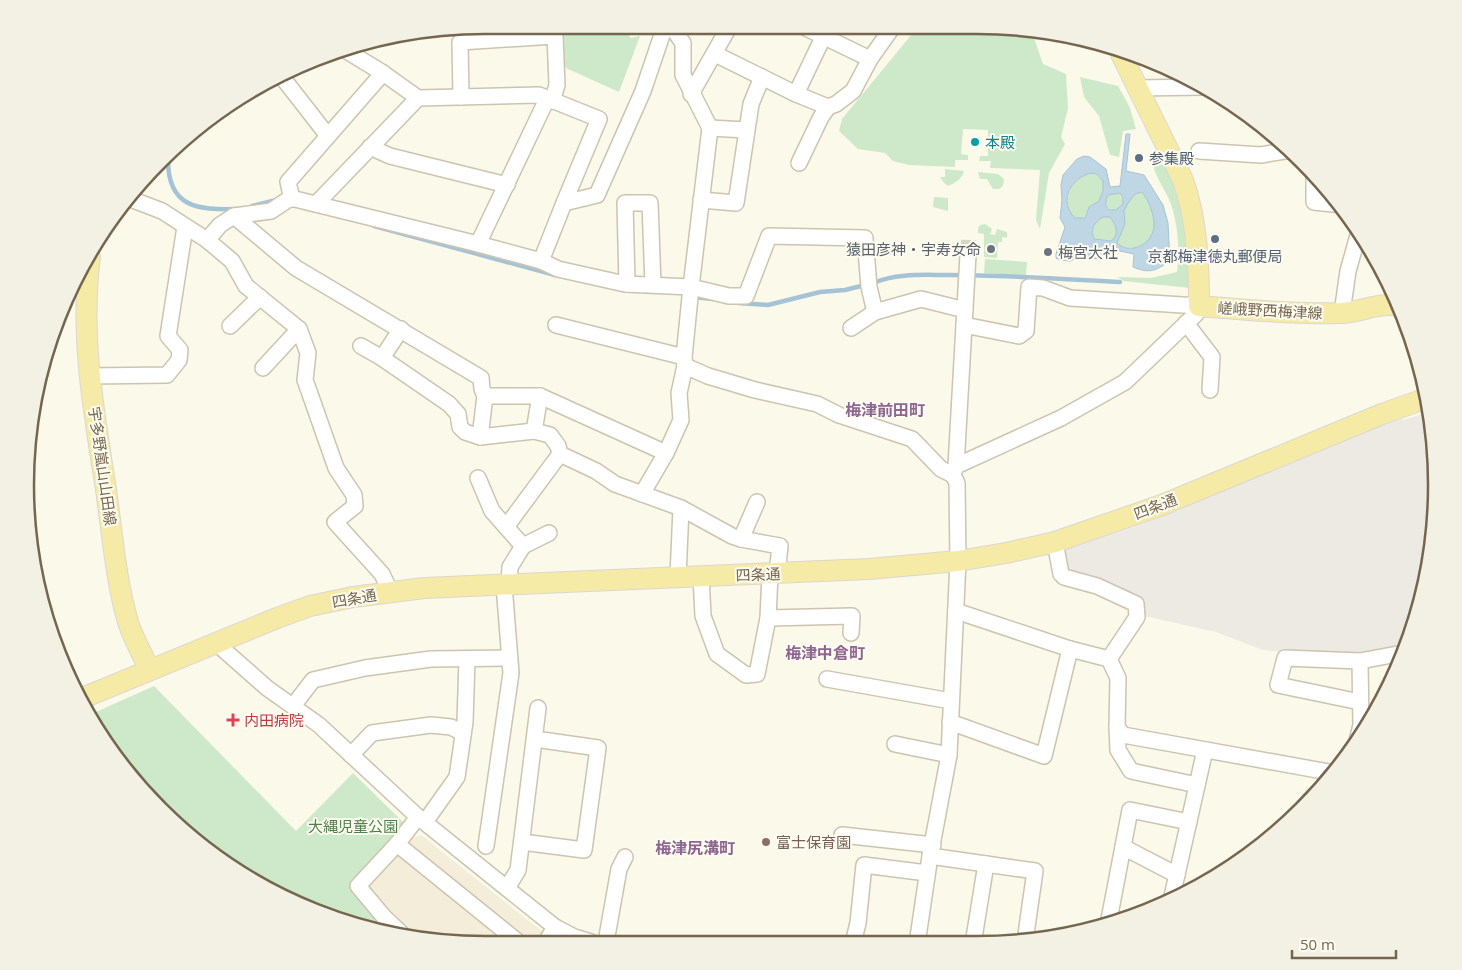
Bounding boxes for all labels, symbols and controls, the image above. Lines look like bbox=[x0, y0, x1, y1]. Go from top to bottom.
place label: 本殿 bbox=[985, 132, 1015, 152]
marker: 本殿 bbox=[969, 136, 981, 148]
place label: 参集殿 bbox=[1149, 148, 1194, 168]
marker: 参集殿 bbox=[1133, 152, 1145, 164]
marker: 京都梅津徳丸郵便局 bbox=[1209, 233, 1221, 245]
place label: 猿田彦神・宇寿女命 bbox=[846, 239, 981, 259]
place label: 梅宮大社 bbox=[1058, 242, 1118, 262]
marker: 猿田彦神・宇寿女命 bbox=[985, 243, 997, 255]
marker: 梅宮大社 bbox=[1042, 246, 1054, 258]
place label: 京都梅津徳丸郵便局 bbox=[1147, 246, 1283, 266]
street label: 嵯峨野西梅津線 bbox=[1217, 297, 1323, 323]
district label: 梅津前田町 bbox=[845, 399, 925, 421]
street label: 宇多野嵐山山田線 bbox=[85, 405, 121, 527]
street label: 四条通 bbox=[1130, 489, 1180, 523]
street label: 四条通 bbox=[735, 563, 781, 585]
street label: 四条通 bbox=[330, 584, 378, 612]
district label: 梅津中倉町 bbox=[785, 642, 865, 664]
place label: 内田病院 bbox=[244, 710, 304, 730]
marker: 内田病院 bbox=[226, 713, 240, 727]
park label: 大縄児童公園 bbox=[308, 816, 398, 836]
place label: 富士保育園 bbox=[776, 832, 851, 852]
marker: 富士保育園 bbox=[760, 836, 772, 848]
district label: 梅津尻溝町 bbox=[655, 837, 735, 859]
scale bar bbox=[1292, 928, 1396, 960]
text: 50 m bbox=[1300, 934, 1335, 954]

